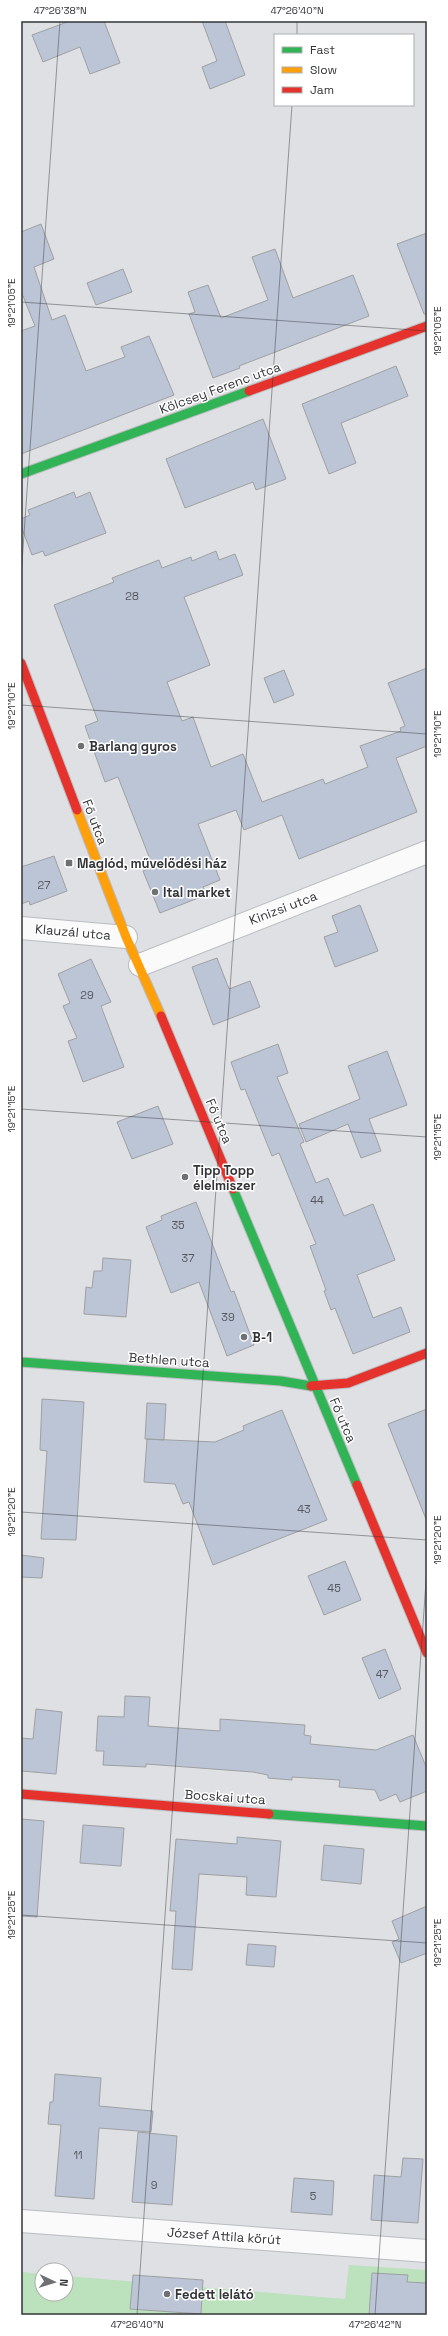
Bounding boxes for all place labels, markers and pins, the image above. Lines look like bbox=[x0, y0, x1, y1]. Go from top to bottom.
place label: Barlang gyros bbox=[89, 738, 177, 755]
marker: Barlang gyros bbox=[76, 741, 86, 751]
place label: Maglód, művelődési ház bbox=[77, 855, 227, 872]
marker: Maglód, művelődési ház bbox=[64, 858, 74, 868]
place label: Ital market bbox=[163, 884, 231, 901]
marker: Ital market bbox=[150, 887, 160, 897]
place label: Tipp Topp élelmiszer bbox=[193, 1162, 256, 1194]
marker: Tipp Topp élelmiszer bbox=[180, 1172, 190, 1182]
place label: B-1 bbox=[252, 1329, 272, 1346]
marker: B-1 bbox=[239, 1332, 249, 1342]
place label: Fedett lelátó bbox=[175, 2286, 254, 2303]
marker: Fedett lelátó bbox=[162, 2289, 172, 2299]

